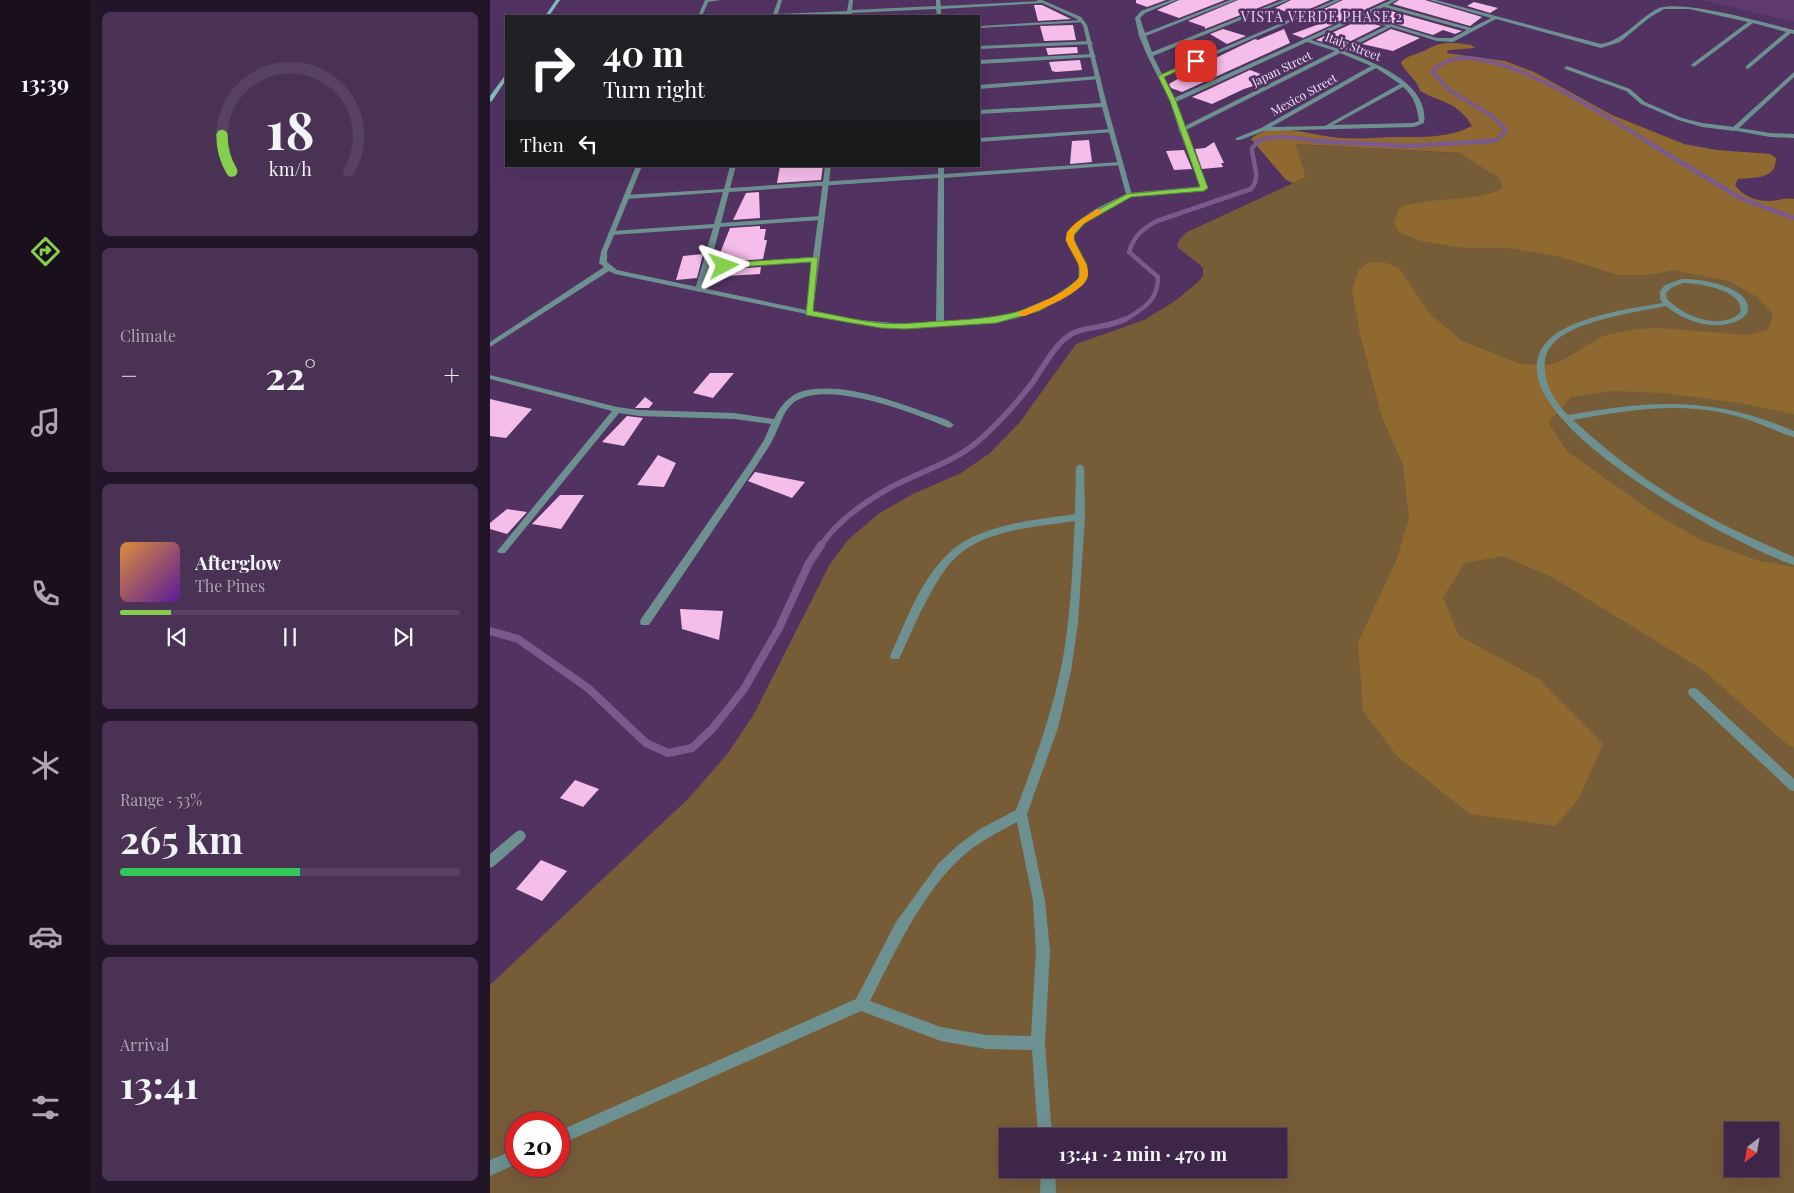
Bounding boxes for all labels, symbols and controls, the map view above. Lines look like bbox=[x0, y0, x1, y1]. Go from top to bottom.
district label: VISTA VERDE PHASE 2 bbox=[1240, 7, 1403, 26]
street label: Italy Street bbox=[1323, 28, 1384, 64]
text: 40 m bbox=[603, 29, 684, 76]
icon: right bbox=[520, 35, 585, 100]
pin bbox=[1175, 40, 1217, 82]
street label: Japan Street bbox=[1248, 46, 1315, 90]
icon: arrive bbox=[1182, 47, 1210, 75]
text: 13:39 bbox=[21, 68, 69, 98]
street label: Mexico Street bbox=[1267, 69, 1340, 119]
text: Turn right bbox=[603, 74, 705, 104]
text: 18 bbox=[265, 94, 315, 163]
icon: left bbox=[574, 130, 602, 158]
text: Then bbox=[520, 131, 564, 157]
text: km/h bbox=[269, 157, 312, 180]
icon: directions bbox=[28, 234, 63, 269]
position arrow bbox=[697, 239, 749, 291]
text: Climate bbox=[120, 325, 176, 346]
text: 22° bbox=[266, 349, 316, 400]
text: − bbox=[120, 356, 138, 393]
text: + bbox=[444, 356, 460, 393]
icon: music bbox=[28, 405, 63, 440]
text: Afterglow bbox=[195, 549, 281, 575]
text: The Pines bbox=[195, 575, 265, 596]
icon: phone bbox=[28, 576, 63, 611]
icon: previous bbox=[163, 623, 191, 651]
icon: pause bbox=[276, 623, 304, 651]
icon: next bbox=[389, 623, 417, 651]
icon: climate bbox=[28, 748, 63, 783]
text: Range · 53% bbox=[120, 789, 202, 810]
text: 265 km bbox=[120, 813, 243, 864]
icon: car bbox=[28, 919, 63, 954]
text: Arrival bbox=[120, 1034, 169, 1055]
text: 13:41 bbox=[120, 1058, 198, 1109]
icon: filters bbox=[28, 1090, 63, 1125]
speed limit sign: 20 bbox=[505, 1112, 570, 1177]
north arrow bbox=[1724, 1122, 1779, 1178]
map controls bbox=[1724, 1122, 1779, 1177]
text: 13:41 · 2 min · 470 m bbox=[1059, 1140, 1227, 1166]

